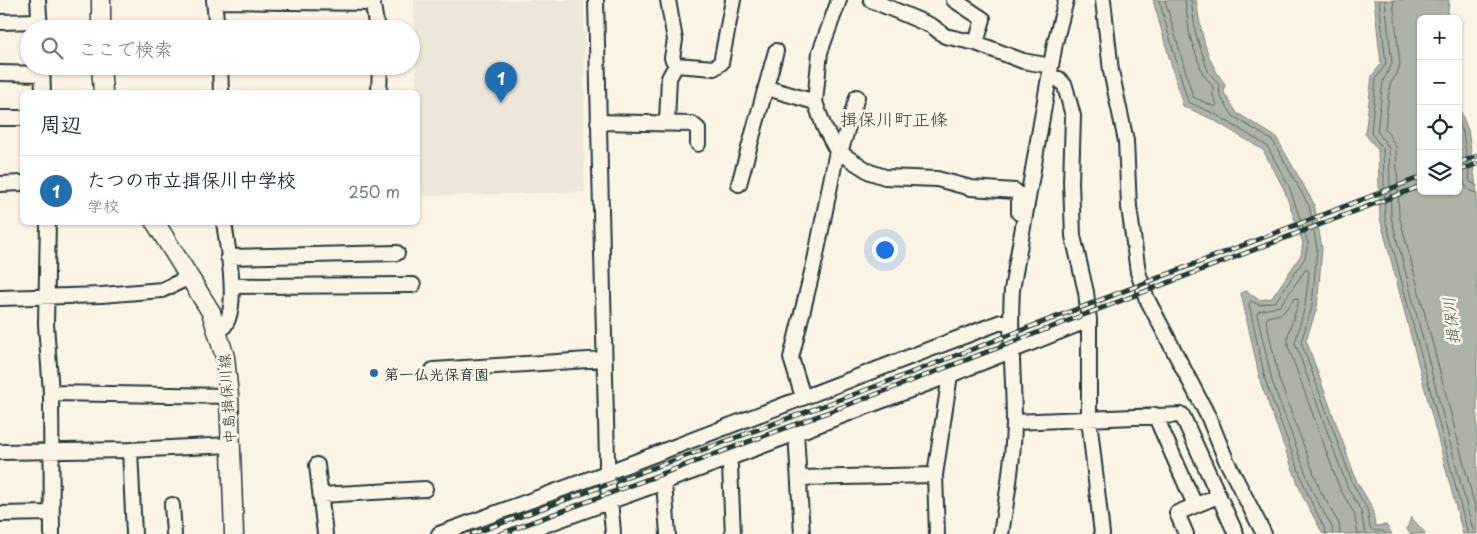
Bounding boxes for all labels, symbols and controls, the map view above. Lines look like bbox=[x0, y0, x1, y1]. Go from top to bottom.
map controls bbox=[1417, 15, 1462, 195]
button: + bbox=[1417, 15, 1462, 60]
search box bbox=[20, 20, 420, 75]
icon: search bbox=[38, 34, 66, 62]
text: ここで検索 bbox=[78, 34, 173, 62]
button: − bbox=[1417, 60, 1462, 105]
pin: 1 bbox=[485, 62, 517, 103]
district label: 揖保川町正條 bbox=[840, 105, 948, 132]
button: locate bbox=[1417, 105, 1462, 150]
text: 周辺 bbox=[40, 107, 82, 139]
button: layers bbox=[1417, 150, 1462, 195]
text: たつの市立揖保川中学校 bbox=[87, 165, 296, 193]
text: 1 bbox=[52, 179, 60, 203]
text: 250 m bbox=[349, 179, 400, 203]
text: 学校 bbox=[87, 193, 119, 217]
your location bbox=[872, 237, 898, 263]
water label: 揖保川 bbox=[1435, 296, 1465, 346]
street label: 中島揖保川線 bbox=[211, 353, 241, 445]
place label: 第一仏光保育園 bbox=[384, 362, 489, 385]
marker: 第一仏光保育園 bbox=[368, 367, 380, 379]

